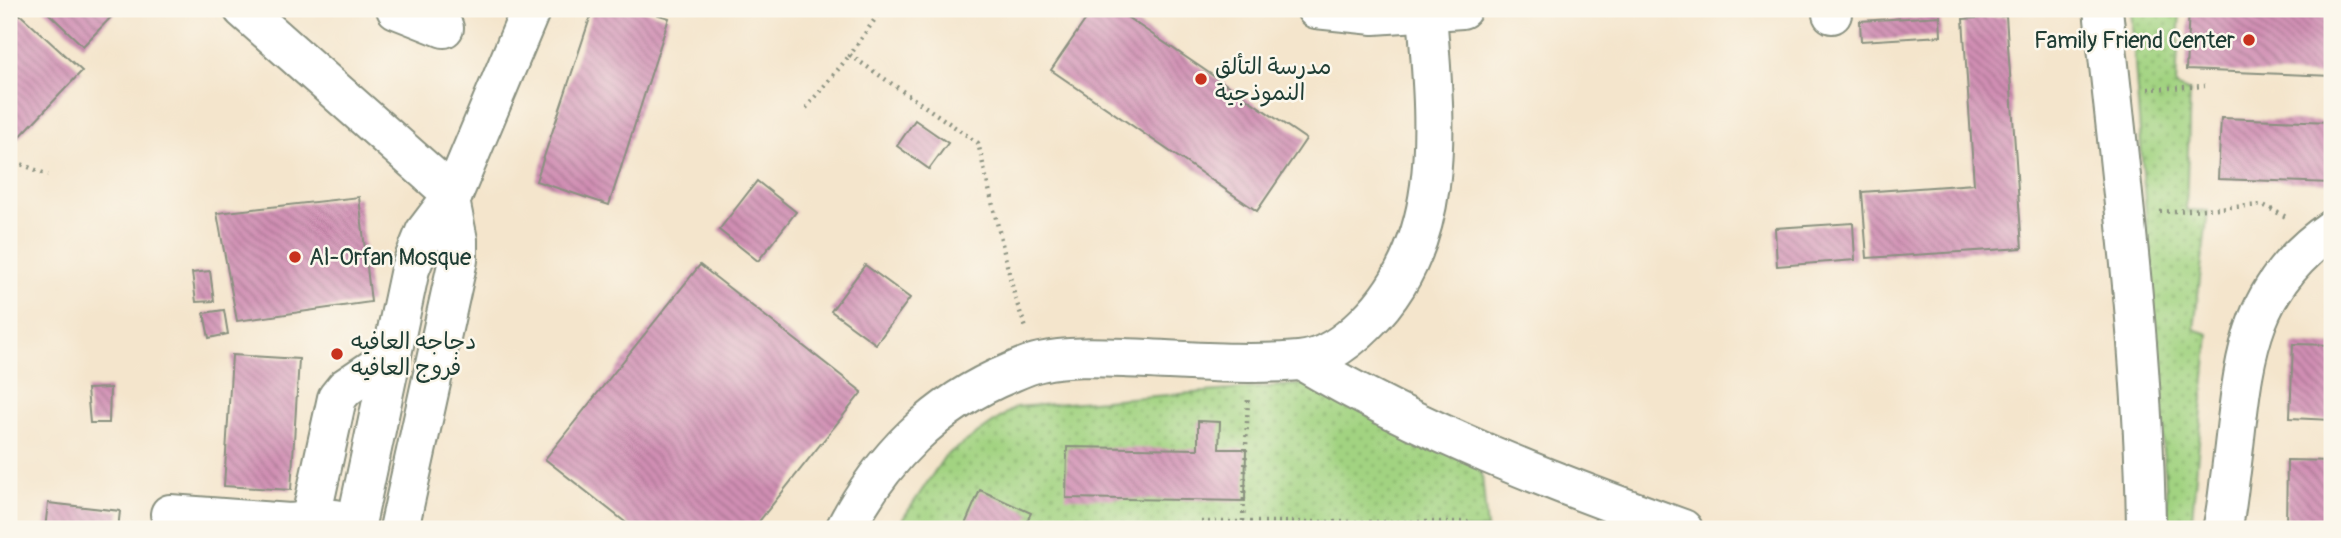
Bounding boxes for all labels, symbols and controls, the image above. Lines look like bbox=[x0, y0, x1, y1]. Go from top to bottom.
place label: Family Friend Center bbox=[2034, 26, 2235, 55]
marker: Family Friend Center bbox=[2241, 32, 2257, 48]
place label: مدرسة التألق النموذجية bbox=[1215, 52, 1332, 107]
marker: مدرسة التألق النموذجية bbox=[1193, 71, 1209, 87]
place label: Al-Orfan Mosque bbox=[309, 243, 472, 272]
marker: Al-Orfan Mosque bbox=[287, 249, 303, 265]
place label: دجاجه العافيه فروج العافيه bbox=[351, 327, 476, 383]
marker: دجاجه العافيه فروج العافيه bbox=[329, 346, 345, 362]

